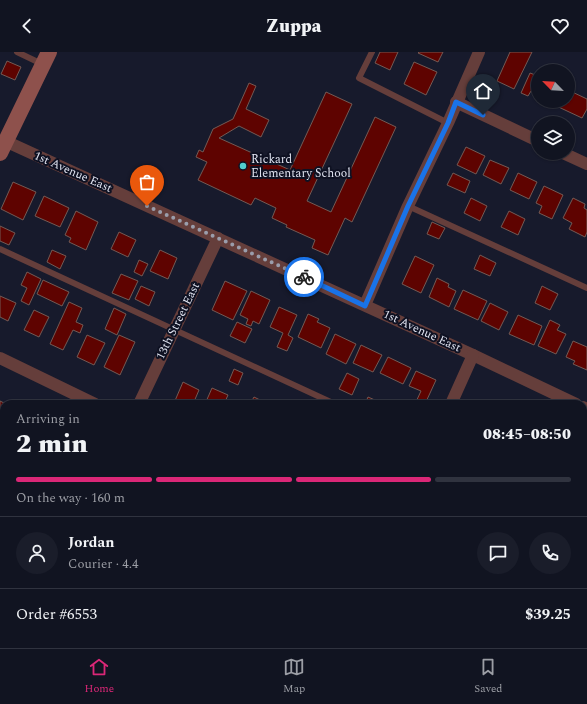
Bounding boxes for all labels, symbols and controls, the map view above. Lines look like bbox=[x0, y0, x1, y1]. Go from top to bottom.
text: Zuppa bbox=[266, 13, 321, 40]
icon: back bbox=[16, 15, 38, 37]
icon: heart bbox=[549, 15, 571, 37]
north arrow bbox=[531, 64, 575, 108]
map controls bbox=[531, 64, 575, 160]
pin bbox=[466, 74, 500, 115]
icon: home bbox=[472, 80, 494, 102]
button: layers bbox=[531, 116, 575, 160]
street label: 1st Avenue East bbox=[31, 146, 115, 198]
place label: Rickard Elementary School bbox=[251, 150, 351, 183]
marker: Rickard Elementary School bbox=[238, 161, 248, 171]
pin bbox=[130, 165, 164, 206]
icon: bag bbox=[136, 171, 158, 193]
courier bbox=[284, 257, 324, 297]
icon: bike bbox=[293, 266, 315, 288]
street label: 13th Street East bbox=[151, 279, 205, 363]
street label: 1st Avenue East bbox=[380, 305, 464, 357]
text: Arriving in bbox=[16, 409, 80, 429]
text: 08:45–08:50 bbox=[483, 423, 571, 446]
text: 2 min bbox=[16, 424, 88, 464]
text: On the way · 160 m bbox=[16, 488, 125, 508]
text: Jordan bbox=[68, 531, 115, 554]
button: person bbox=[16, 532, 58, 574]
button: chat bbox=[477, 532, 519, 574]
button: phone bbox=[529, 532, 571, 574]
text: Courier · 4.4 bbox=[68, 554, 138, 574]
text: Order #6553 bbox=[16, 603, 97, 626]
text: $39.25 bbox=[525, 603, 571, 626]
tab: Home bbox=[84, 656, 114, 697]
tab: Map bbox=[283, 656, 305, 697]
tab: Saved bbox=[474, 656, 502, 697]

